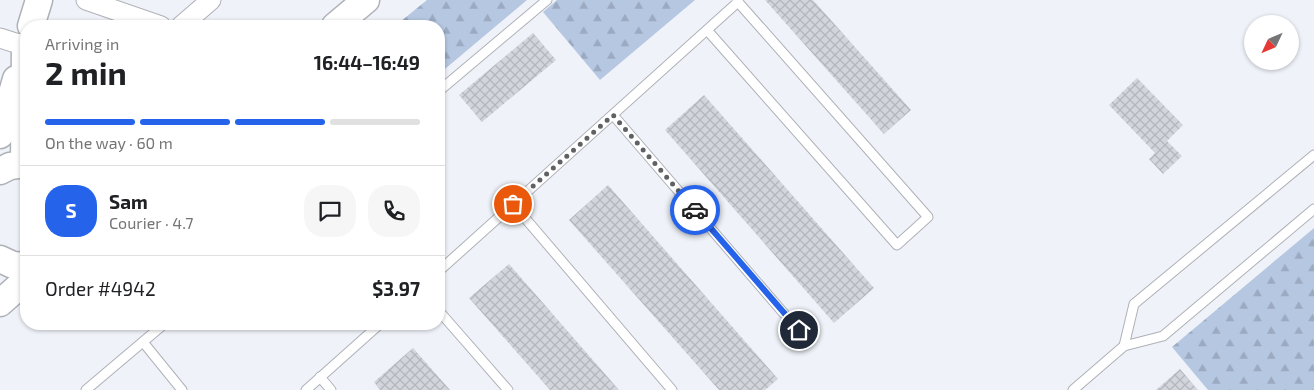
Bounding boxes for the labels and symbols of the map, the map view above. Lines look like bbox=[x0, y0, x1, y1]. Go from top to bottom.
north arrow bbox=[1244, 15, 1299, 70]
pin bbox=[492, 183, 534, 225]
courier bbox=[670, 185, 720, 235]
pin bbox=[778, 309, 820, 351]

